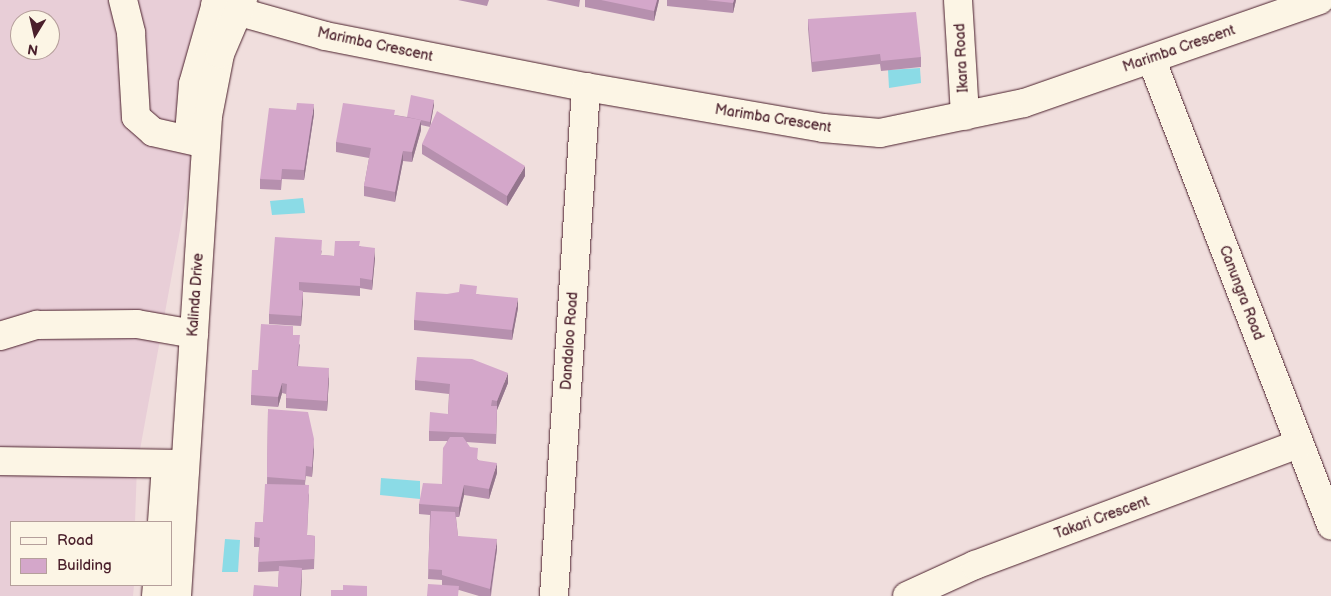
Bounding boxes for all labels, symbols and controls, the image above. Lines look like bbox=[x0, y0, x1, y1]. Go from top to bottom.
north arrow bbox=[10, 10, 60, 60]
street label: Marimba Crescent bbox=[1121, 22, 1237, 76]
street label: Ikara Road bbox=[952, 23, 972, 93]
street label: Marimba Crescent bbox=[316, 25, 434, 65]
text: N bbox=[26, 40, 39, 59]
street label: Marimba Crescent bbox=[714, 102, 832, 136]
street label: Canungra Road bbox=[1215, 243, 1267, 343]
street label: Kalinda Drive bbox=[185, 253, 207, 337]
street label: Dandaloo Road bbox=[558, 291, 582, 391]
street label: Takari Crescent bbox=[1052, 493, 1152, 543]
legend bbox=[10, 521, 172, 586]
text: Road bbox=[57, 531, 93, 550]
text: Building bbox=[57, 556, 112, 575]

